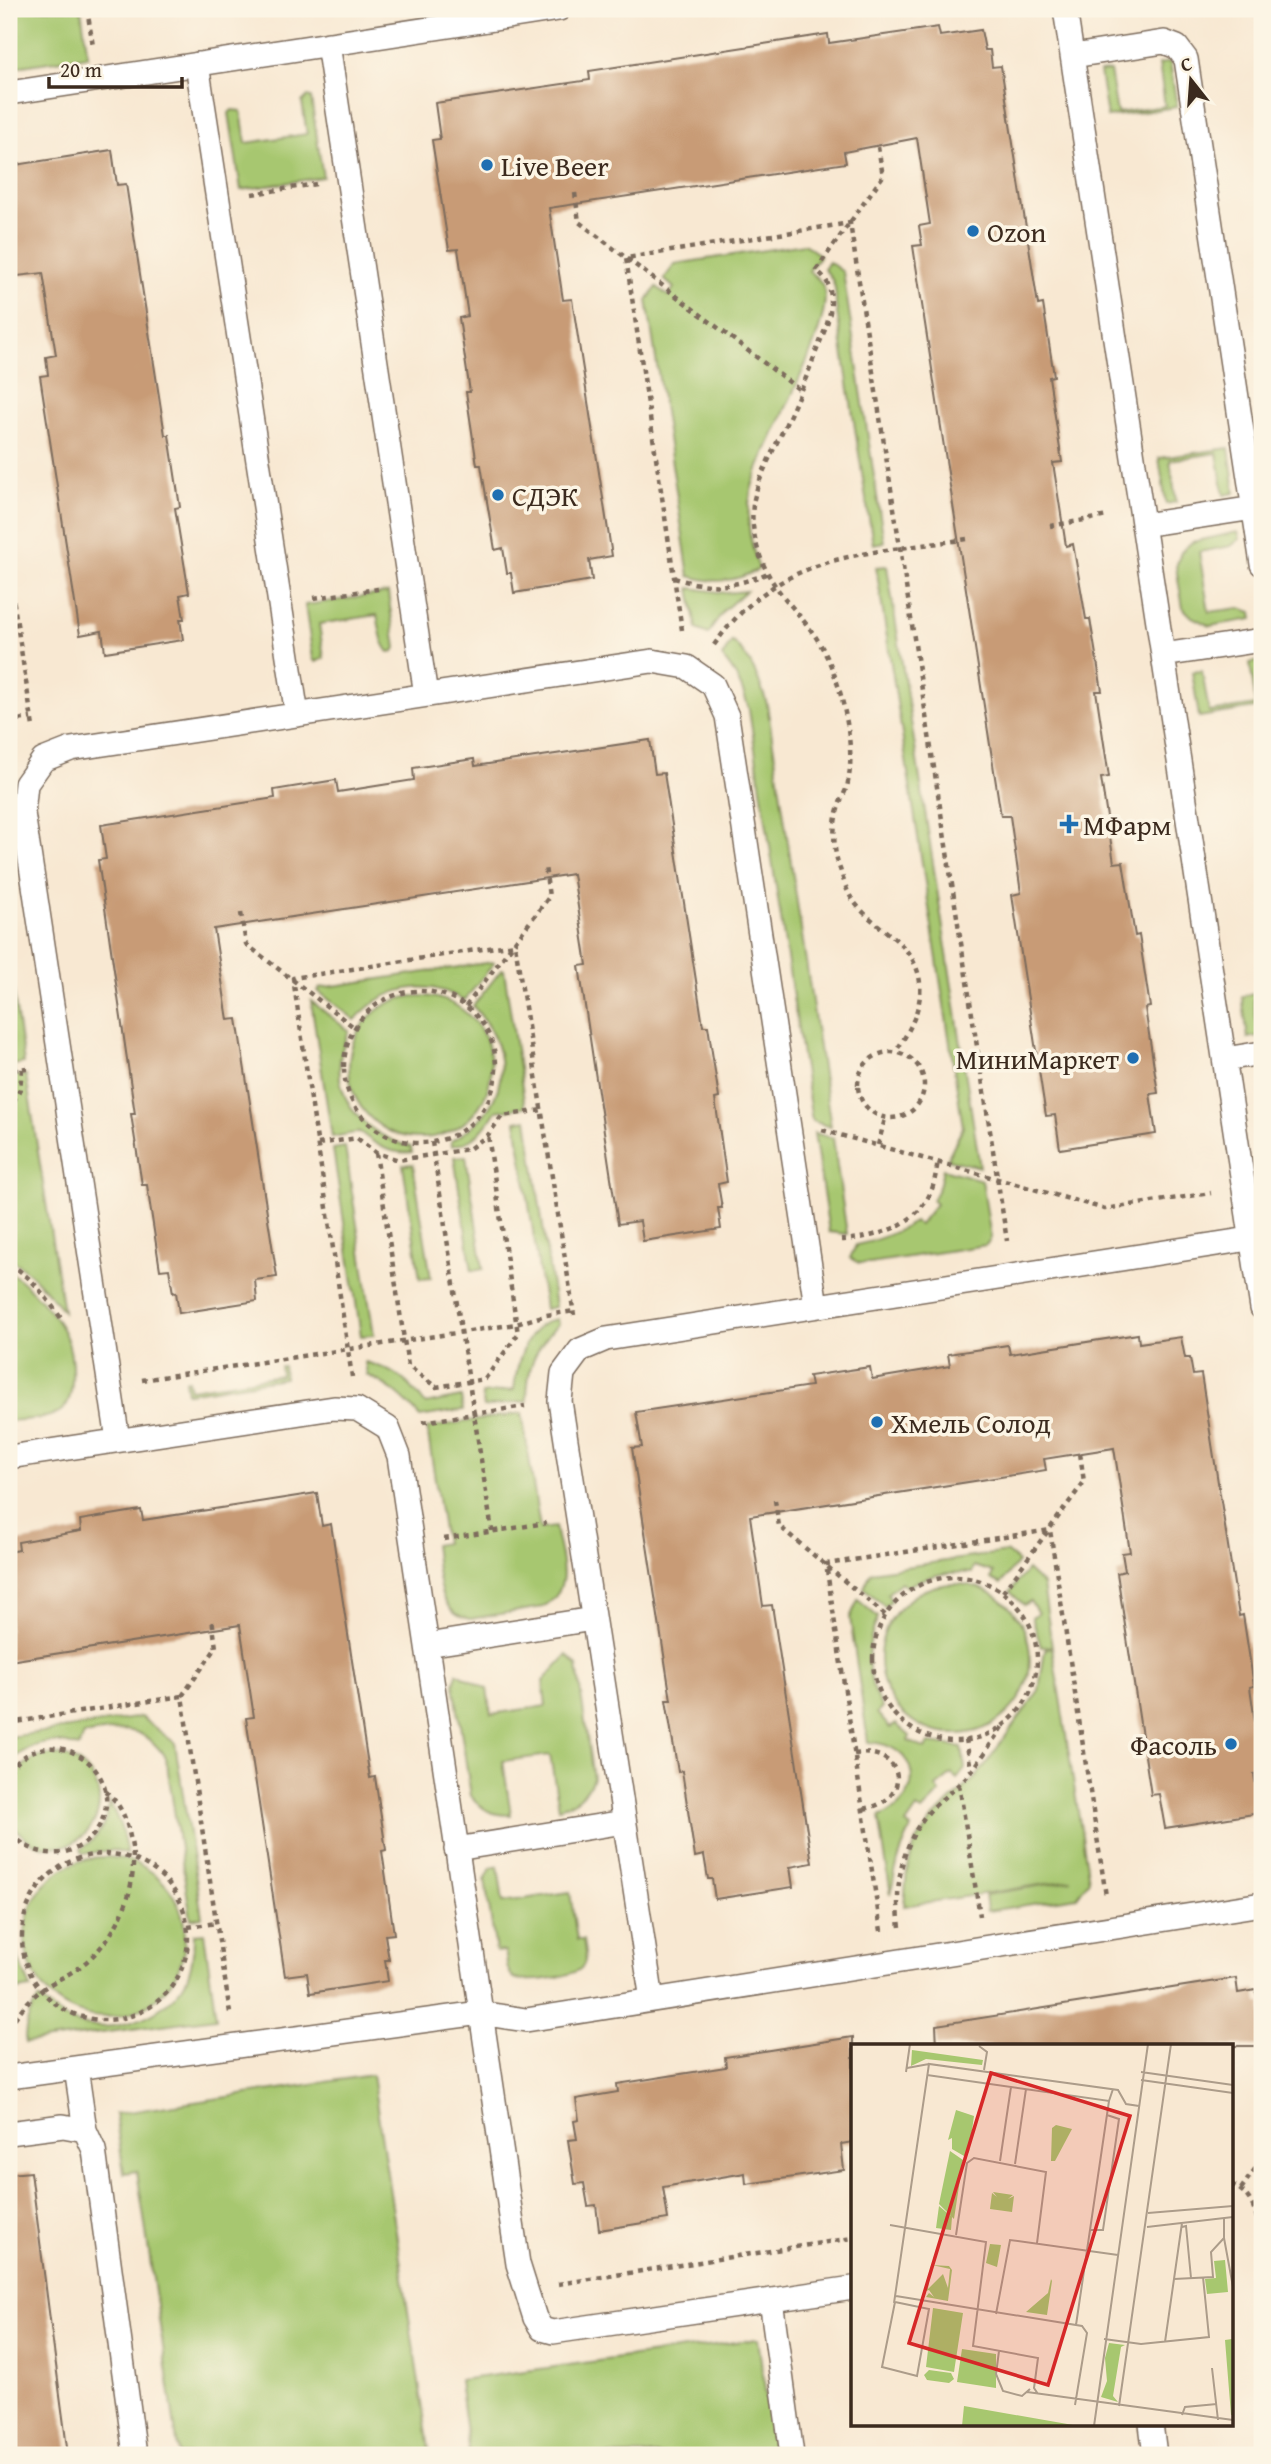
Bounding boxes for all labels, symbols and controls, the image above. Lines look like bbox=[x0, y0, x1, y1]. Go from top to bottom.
scale bar bbox=[49, 46, 182, 90]
north arrow bbox=[1156, 46, 1226, 116]
text: С bbox=[1177, 49, 1196, 79]
text: 20 m bbox=[60, 54, 102, 85]
place label: Live Beer bbox=[501, 145, 609, 186]
marker: Live Beer bbox=[479, 157, 495, 173]
place label: Ozon bbox=[987, 211, 1047, 252]
marker: Ozon bbox=[965, 223, 981, 239]
place label: СДЭК bbox=[512, 475, 578, 516]
marker: СДЭК bbox=[490, 487, 506, 503]
place label: МФарм bbox=[1083, 804, 1172, 845]
marker: МФарм bbox=[1061, 816, 1077, 832]
place label: МиниМаркет bbox=[956, 1038, 1119, 1079]
marker: МиниМаркет bbox=[1125, 1050, 1141, 1066]
place label: Хмель Солод bbox=[891, 1402, 1051, 1443]
marker: Хмель Солод bbox=[869, 1414, 885, 1430]
place label: Фасоль bbox=[1130, 1724, 1217, 1765]
marker: Фасоль bbox=[1223, 1736, 1239, 1752]
inset map bbox=[851, 2044, 1232, 2426]

